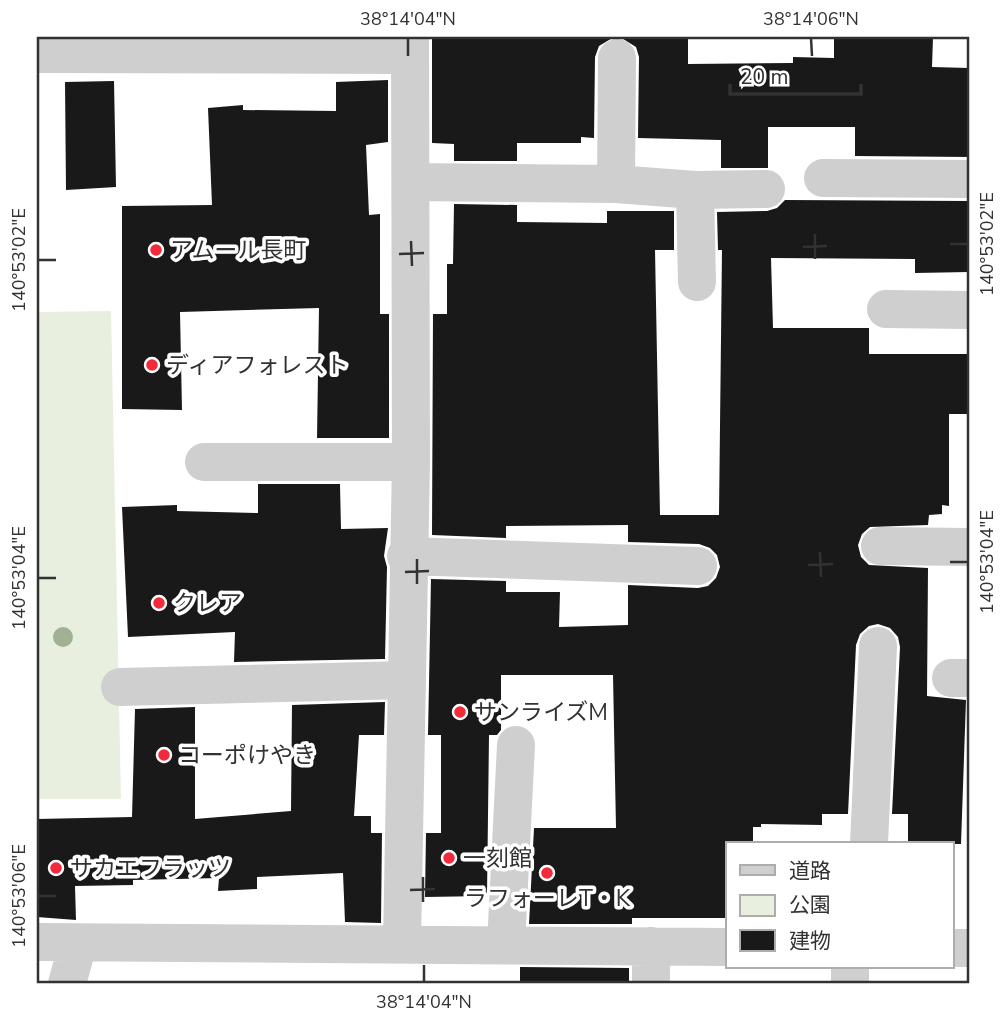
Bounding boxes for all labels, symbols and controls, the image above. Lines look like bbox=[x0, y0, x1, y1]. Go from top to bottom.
text: 38°14'04"N bbox=[360, 7, 456, 31]
text: 38°14'06"N bbox=[763, 7, 859, 31]
scale bar bbox=[730, 52, 861, 96]
text: 20 m bbox=[740, 63, 789, 91]
text: 140°53'02"E bbox=[975, 192, 999, 296]
text: 140°53'02"E bbox=[7, 208, 31, 312]
place label: アムール長町 bbox=[170, 235, 306, 266]
marker: アムール長町 bbox=[148, 242, 164, 258]
place label: ディアフォレスト bbox=[166, 350, 348, 381]
marker: ディアフォレスト bbox=[144, 357, 160, 373]
text: 140°53'04"E bbox=[975, 510, 999, 614]
text: 140°53'04"E bbox=[7, 526, 31, 630]
place label: クレア bbox=[173, 588, 242, 619]
marker: クレア bbox=[151, 595, 167, 611]
place label: サンライズM bbox=[474, 697, 608, 728]
marker: サンライズM bbox=[452, 704, 468, 720]
place label: コーポけやき bbox=[178, 740, 316, 771]
marker: コーポけやき bbox=[156, 747, 172, 763]
legend bbox=[726, 842, 954, 968]
place label: 一刻館 bbox=[463, 843, 532, 874]
text: 140°53'06"E bbox=[7, 844, 31, 948]
marker: 一刻館 bbox=[441, 850, 457, 866]
place label: サカエフラッツ bbox=[70, 853, 231, 884]
text: 道路 bbox=[789, 857, 831, 885]
marker: サカエフラッツ bbox=[48, 860, 64, 876]
marker: ラフォーレT・K bbox=[539, 865, 555, 881]
place label: ラフォーレT・K bbox=[464, 883, 631, 914]
text: 公園 bbox=[789, 891, 831, 919]
text: 建物 bbox=[789, 927, 831, 955]
text: 38°14'04"N bbox=[376, 990, 472, 1014]

